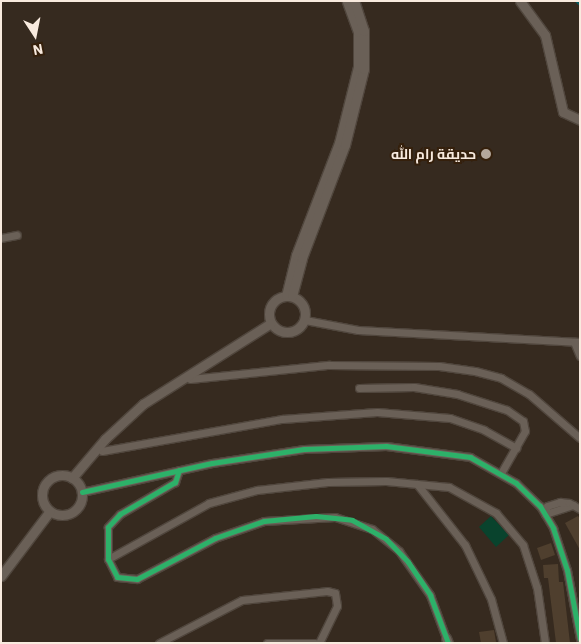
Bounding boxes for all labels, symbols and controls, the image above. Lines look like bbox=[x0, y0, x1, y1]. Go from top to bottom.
north arrow bbox=[10, 10, 60, 60]
text: N bbox=[31, 40, 45, 60]
place label: حديقة رام الله bbox=[391, 146, 476, 162]
marker: حديقة رام الله bbox=[480, 148, 492, 160]

